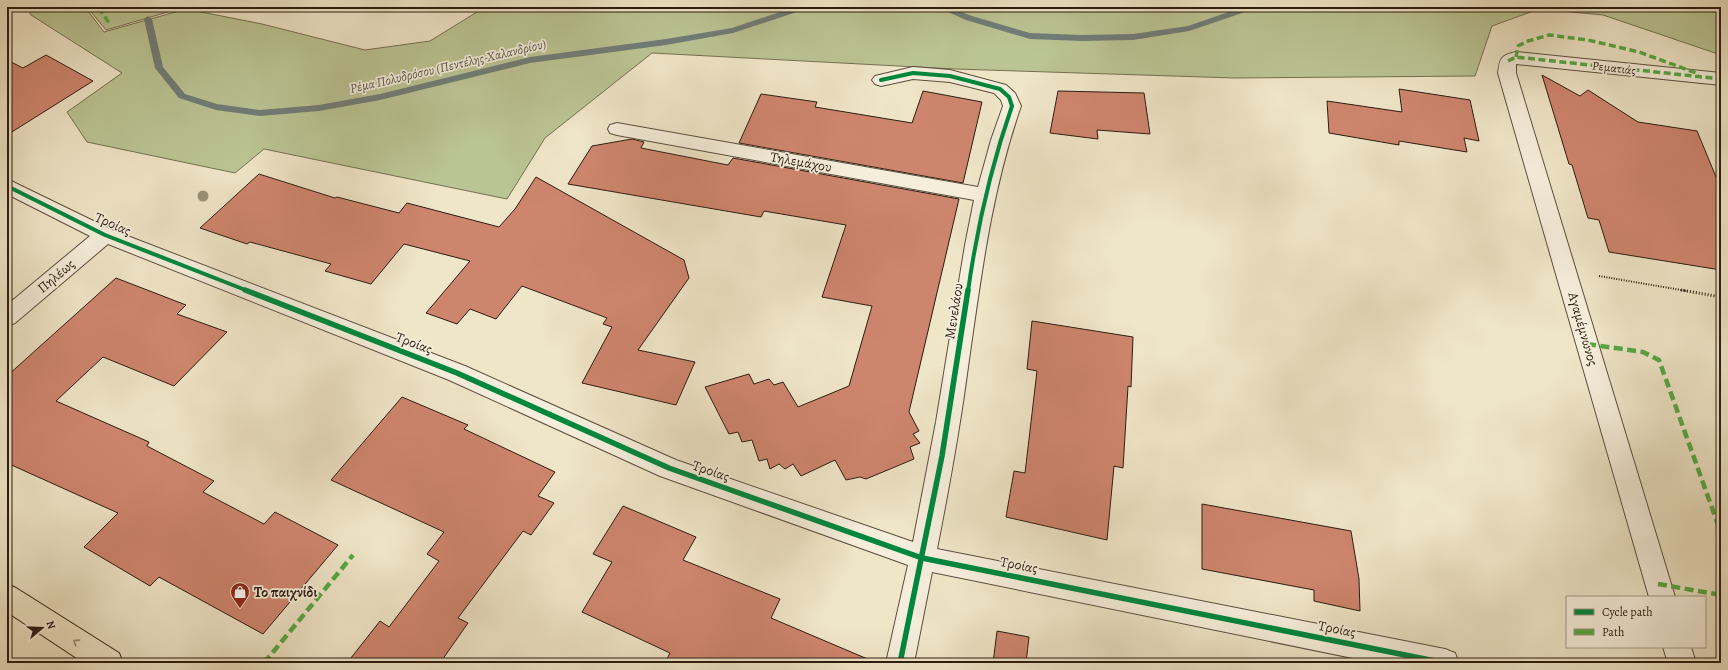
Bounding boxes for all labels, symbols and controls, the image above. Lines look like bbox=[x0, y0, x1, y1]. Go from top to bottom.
water label: Ρέμα Πολυδρόσου (Πεντέλης-Χαλανδρίου) bbox=[348, 35, 548, 97]
street label: Ρεματιάς bbox=[1591, 57, 1637, 79]
street label: Τηλεμάχου bbox=[769, 147, 833, 177]
street label: Τροίας bbox=[92, 208, 134, 240]
street label: Πηλέως bbox=[33, 255, 79, 297]
street label: Μενελάου bbox=[940, 282, 968, 340]
street label: Αγαμέμνωνος bbox=[1563, 289, 1603, 368]
street label: Τροίας bbox=[393, 327, 435, 359]
street label: Τροίας bbox=[690, 456, 732, 486]
street label: Τροίας bbox=[999, 552, 1039, 578]
shop icon: Το παιχνίδι bbox=[229, 581, 251, 609]
place label: Το παιχνίδι bbox=[254, 583, 318, 602]
legend bbox=[1566, 596, 1706, 648]
text: Cycle path bbox=[1602, 604, 1653, 620]
north arrow bbox=[22, 608, 62, 648]
street label: Τροίας bbox=[1317, 616, 1357, 642]
text: N bbox=[43, 619, 59, 631]
text: Path bbox=[1602, 624, 1625, 640]
one-way arrow bbox=[73, 639, 80, 647]

